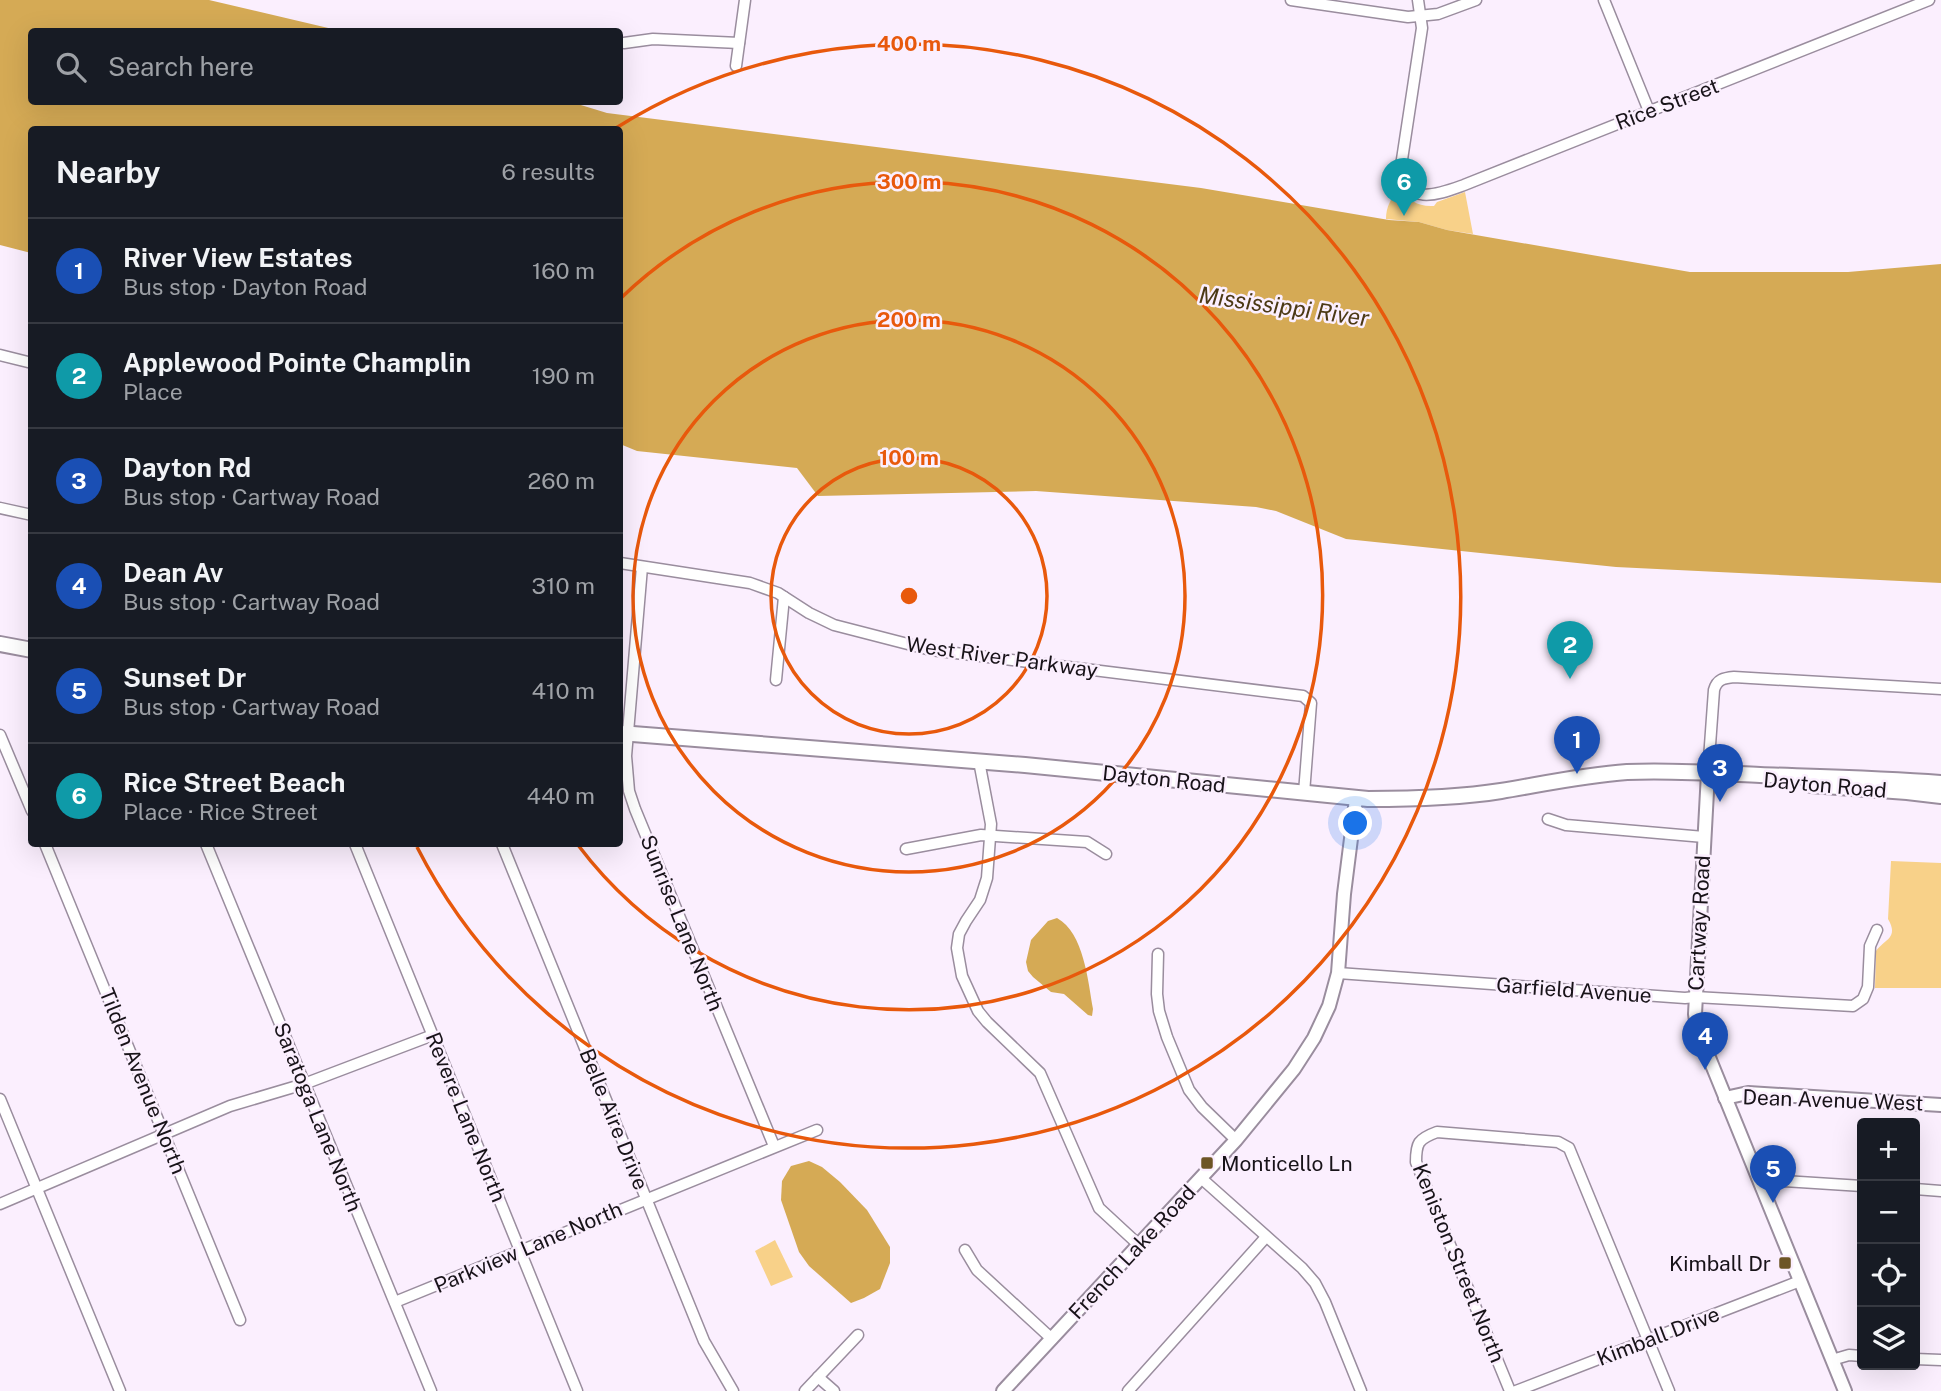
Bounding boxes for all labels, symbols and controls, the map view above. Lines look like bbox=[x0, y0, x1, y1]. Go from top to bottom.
search box bbox=[28, 28, 623, 105]
text: 400 m bbox=[877, 31, 941, 56]
icon: search bbox=[52, 48, 90, 86]
text: Search here bbox=[108, 51, 254, 82]
street label: Rice Street bbox=[1612, 73, 1722, 135]
text: Nearby bbox=[56, 154, 160, 190]
text: 6 results bbox=[502, 158, 595, 185]
pin: 6 bbox=[1381, 158, 1427, 216]
text: 300 m bbox=[877, 169, 941, 194]
text: River View Estates bbox=[123, 242, 352, 273]
text: 1 bbox=[74, 257, 84, 284]
text: 160 m bbox=[532, 257, 595, 284]
text: Bus stop · Dayton Road bbox=[123, 273, 367, 300]
water label: Mississippi River bbox=[1197, 281, 1371, 331]
text: 200 m bbox=[877, 307, 941, 332]
text: Applewood Pointe Champlin bbox=[123, 347, 471, 378]
text: 2 bbox=[72, 362, 86, 389]
text: 190 m bbox=[532, 362, 595, 389]
text: Place bbox=[123, 378, 183, 405]
text: 100 m bbox=[879, 445, 939, 470]
text: Dayton Rd bbox=[123, 452, 251, 483]
text: 3 bbox=[71, 467, 87, 494]
text: 260 m bbox=[528, 467, 595, 494]
text: Bus stop · Cartway Road bbox=[123, 483, 380, 510]
text: Dean Av bbox=[123, 557, 223, 588]
text: 4 bbox=[71, 572, 87, 599]
text: 310 m bbox=[532, 572, 595, 599]
centre of rings bbox=[897, 584, 921, 608]
text: Bus stop · Cartway Road bbox=[123, 588, 380, 615]
pin: 2 bbox=[1547, 621, 1593, 679]
street label: West River Parkway bbox=[905, 631, 1099, 683]
text: Sunset Dr bbox=[123, 662, 246, 693]
text: 5 bbox=[71, 677, 87, 704]
text: 410 m bbox=[532, 677, 595, 704]
text: Bus stop · Cartway Road bbox=[123, 693, 380, 720]
pin: 1 bbox=[1554, 716, 1600, 774]
pin: 3 bbox=[1697, 744, 1743, 802]
street label: Dayton Road bbox=[1101, 760, 1227, 798]
text: Rice Street Beach bbox=[123, 767, 345, 798]
street label: Dayton Road bbox=[1762, 767, 1888, 803]
text: 6 bbox=[71, 782, 87, 809]
text: 440 m bbox=[527, 782, 595, 809]
text: Place · Rice Street bbox=[123, 798, 318, 825]
your location bbox=[1338, 806, 1372, 840]
street label: Sunrise Lane North bbox=[635, 831, 729, 1015]
street label: Cartway Road bbox=[1683, 855, 1715, 991]
street label: Garfield Avenue bbox=[1495, 972, 1653, 1008]
street label: Tilden Avenue North bbox=[94, 984, 192, 1178]
pin: 4 bbox=[1682, 1012, 1728, 1070]
street label: Saratoga Lane North bbox=[269, 1019, 367, 1215]
street label: Revere Lane North bbox=[421, 1028, 511, 1206]
street label: Belle Aire Drive bbox=[574, 1045, 654, 1193]
street label: Dean Avenue West bbox=[1742, 1084, 1924, 1116]
map controls bbox=[1857, 1118, 1920, 1370]
button: + bbox=[1857, 1118, 1920, 1181]
pin: 5 bbox=[1750, 1145, 1796, 1203]
place label: Monticello Ln bbox=[1221, 1151, 1353, 1176]
marker: Monticello Ln bbox=[1199, 1155, 1215, 1171]
street label: Keniston Street North bbox=[1408, 1160, 1510, 1366]
street label: French Lake Road bbox=[1063, 1180, 1201, 1324]
button: − bbox=[1857, 1181, 1920, 1244]
street label: Parkview Lane North bbox=[430, 1196, 626, 1298]
button: locate bbox=[1857, 1244, 1920, 1307]
place label: Kimball Dr bbox=[1669, 1251, 1771, 1276]
marker: Kimball Dr bbox=[1777, 1255, 1793, 1271]
street label: Kimball Drive bbox=[1593, 1301, 1723, 1371]
button: layers bbox=[1857, 1307, 1920, 1370]

